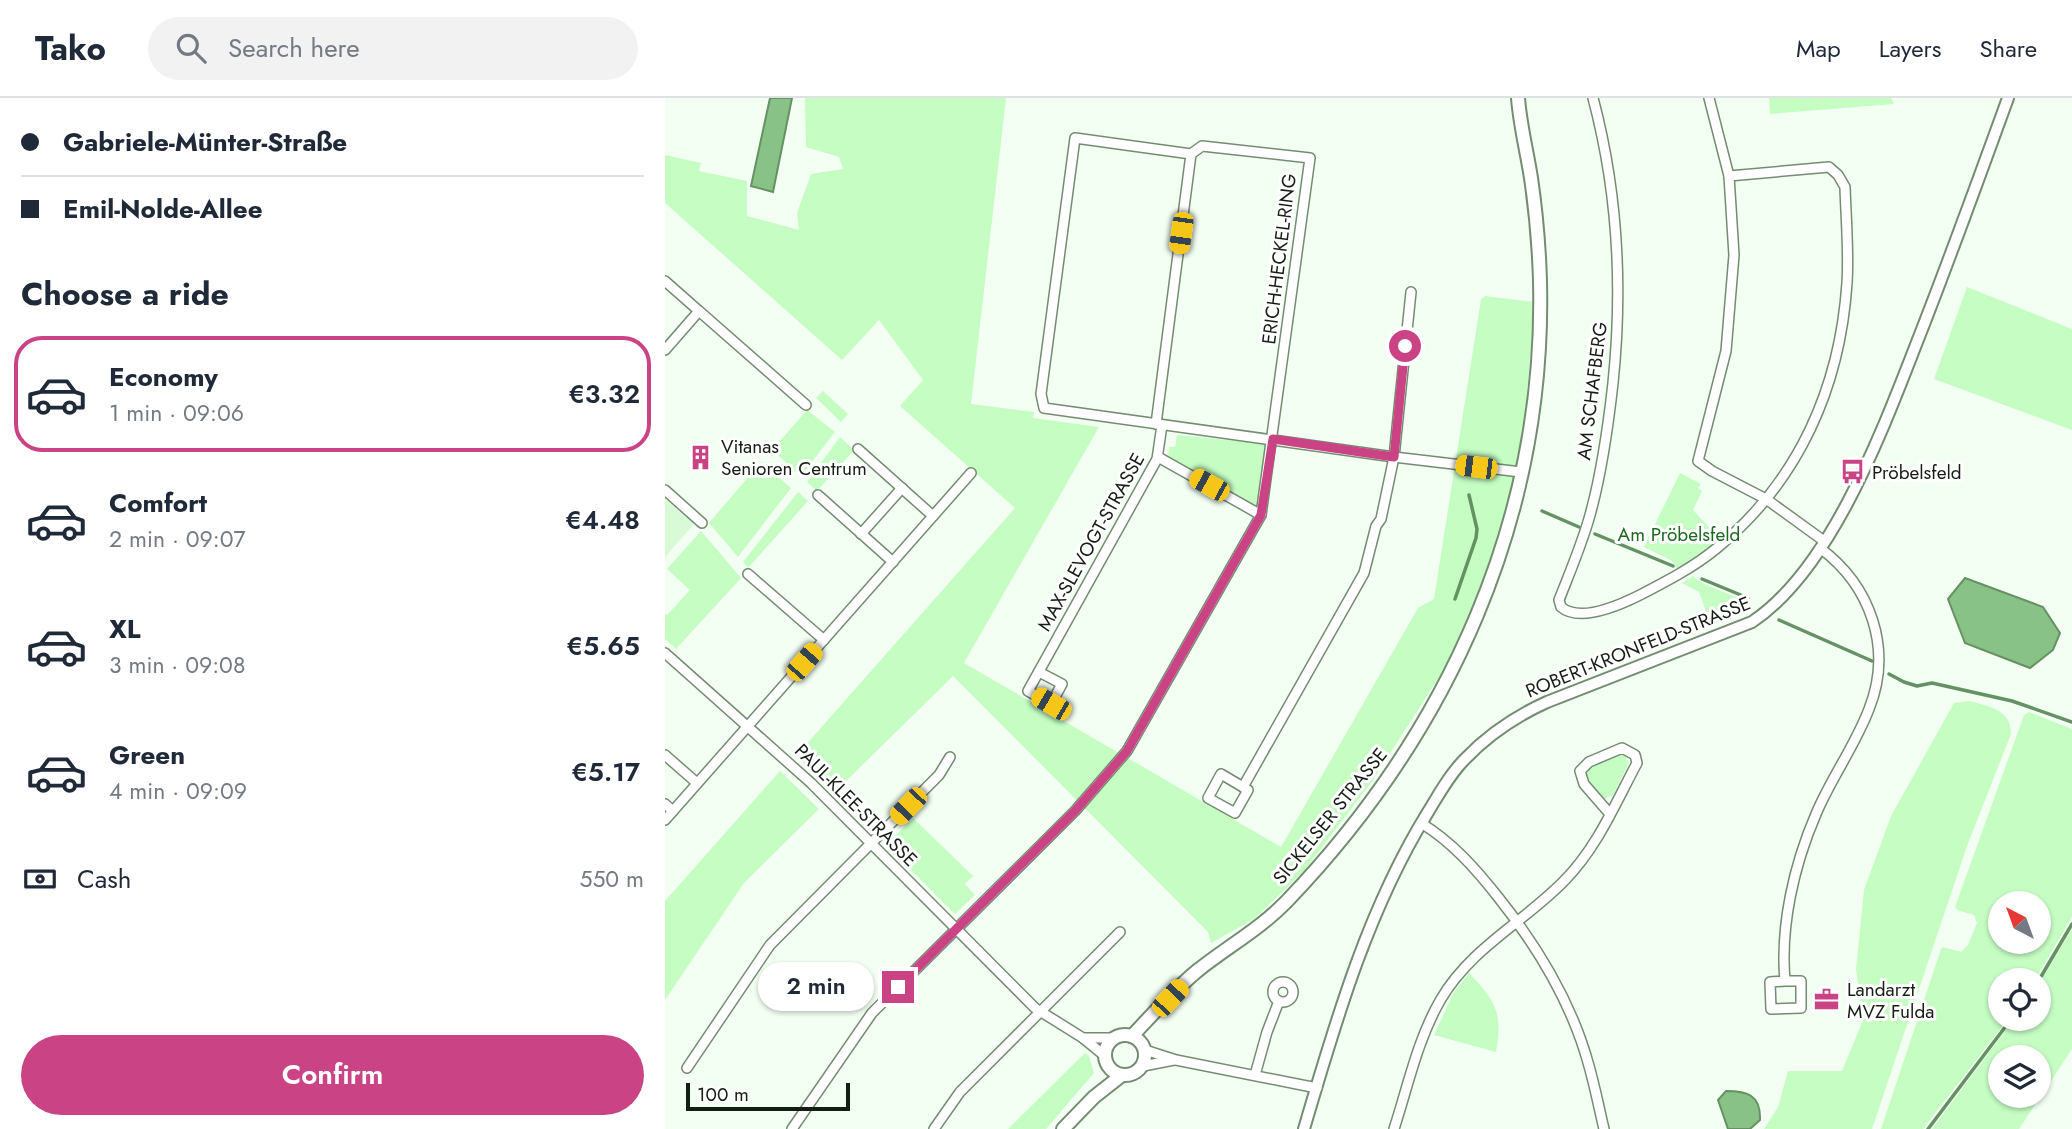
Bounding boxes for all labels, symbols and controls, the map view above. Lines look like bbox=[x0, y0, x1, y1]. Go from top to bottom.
search box bbox=[148, 17, 638, 80]
text: Tako bbox=[35, 25, 106, 72]
icon: search bbox=[172, 29, 210, 67]
text: Search here bbox=[228, 29, 360, 67]
text: Map bbox=[1796, 31, 1841, 66]
text: Layers bbox=[1879, 31, 1941, 66]
text: Share bbox=[1979, 31, 2037, 66]
text: Gabriele-Münter-Straße bbox=[63, 123, 347, 161]
street label: ERICH-HECKEL-RING bbox=[1255, 172, 1303, 346]
text: Emil-Nolde-Allee bbox=[63, 190, 263, 228]
car bbox=[1168, 211, 1195, 255]
text: Choose a ride bbox=[21, 271, 229, 317]
street label: AM SCHAFBERG bbox=[1570, 320, 1614, 462]
route start bbox=[1389, 330, 1421, 362]
text: Economy bbox=[109, 358, 218, 396]
icon: car bbox=[25, 363, 88, 426]
text: €3.32 bbox=[568, 375, 640, 413]
text: 1 min · 09:06 bbox=[109, 396, 244, 430]
place label: Vitanas Senioren Centrum bbox=[721, 433, 867, 482]
building icon: Vitanas Senioren Centrum bbox=[687, 443, 715, 471]
street label: MAX-SLEVOGT-STRASSE bbox=[1031, 448, 1151, 636]
car bbox=[1454, 454, 1499, 480]
bus stop icon: Pröbelsfeld bbox=[1838, 458, 1866, 486]
place label: Pröbelsfeld bbox=[1872, 459, 1962, 486]
car bbox=[1186, 466, 1233, 504]
text: Comfort bbox=[109, 484, 207, 522]
icon: car bbox=[25, 489, 88, 552]
text: €4.48 bbox=[565, 501, 640, 539]
park label: Am Pröbelsfeld bbox=[1618, 521, 1740, 548]
text: 2 min · 09:07 bbox=[109, 522, 246, 556]
street label: ROBERT-KRONFELD-STRASSE bbox=[1521, 589, 1755, 705]
text: XL bbox=[109, 610, 141, 648]
icon: car bbox=[25, 615, 88, 678]
text: €5.65 bbox=[567, 627, 640, 665]
car bbox=[783, 639, 826, 685]
text: 3 min · 09:08 bbox=[109, 648, 245, 682]
car bbox=[1028, 684, 1075, 724]
text: Green bbox=[109, 736, 185, 774]
street label: PAUL-KLEE-STRASSE bbox=[788, 737, 924, 873]
icon: car bbox=[25, 741, 88, 804]
street label: SICKELSER STRASSE bbox=[1266, 742, 1394, 890]
text: €5.17 bbox=[571, 753, 640, 791]
text: 4 min · 09:09 bbox=[109, 774, 247, 808]
car bbox=[886, 784, 931, 828]
icon: cash bbox=[21, 860, 59, 898]
text: Cash bbox=[77, 860, 131, 898]
text: 550 m bbox=[579, 862, 644, 896]
north arrow bbox=[1988, 891, 2051, 954]
map controls bbox=[1988, 891, 2051, 1108]
callout: 2 min bbox=[758, 962, 873, 1012]
button: locate bbox=[1988, 968, 2051, 1031]
text: 2 min bbox=[786, 969, 846, 1003]
route end bbox=[882, 971, 914, 1003]
car bbox=[1148, 975, 1193, 1021]
place label: Landarzt MVZ Fulda bbox=[1847, 976, 1934, 1025]
office icon: Landarzt MVZ Fulda bbox=[1813, 986, 1841, 1014]
button: Confirm bbox=[21, 1035, 644, 1115]
button: layers bbox=[1988, 1045, 2051, 1108]
scale bar bbox=[686, 1080, 851, 1112]
text: 100 m bbox=[697, 1081, 749, 1108]

